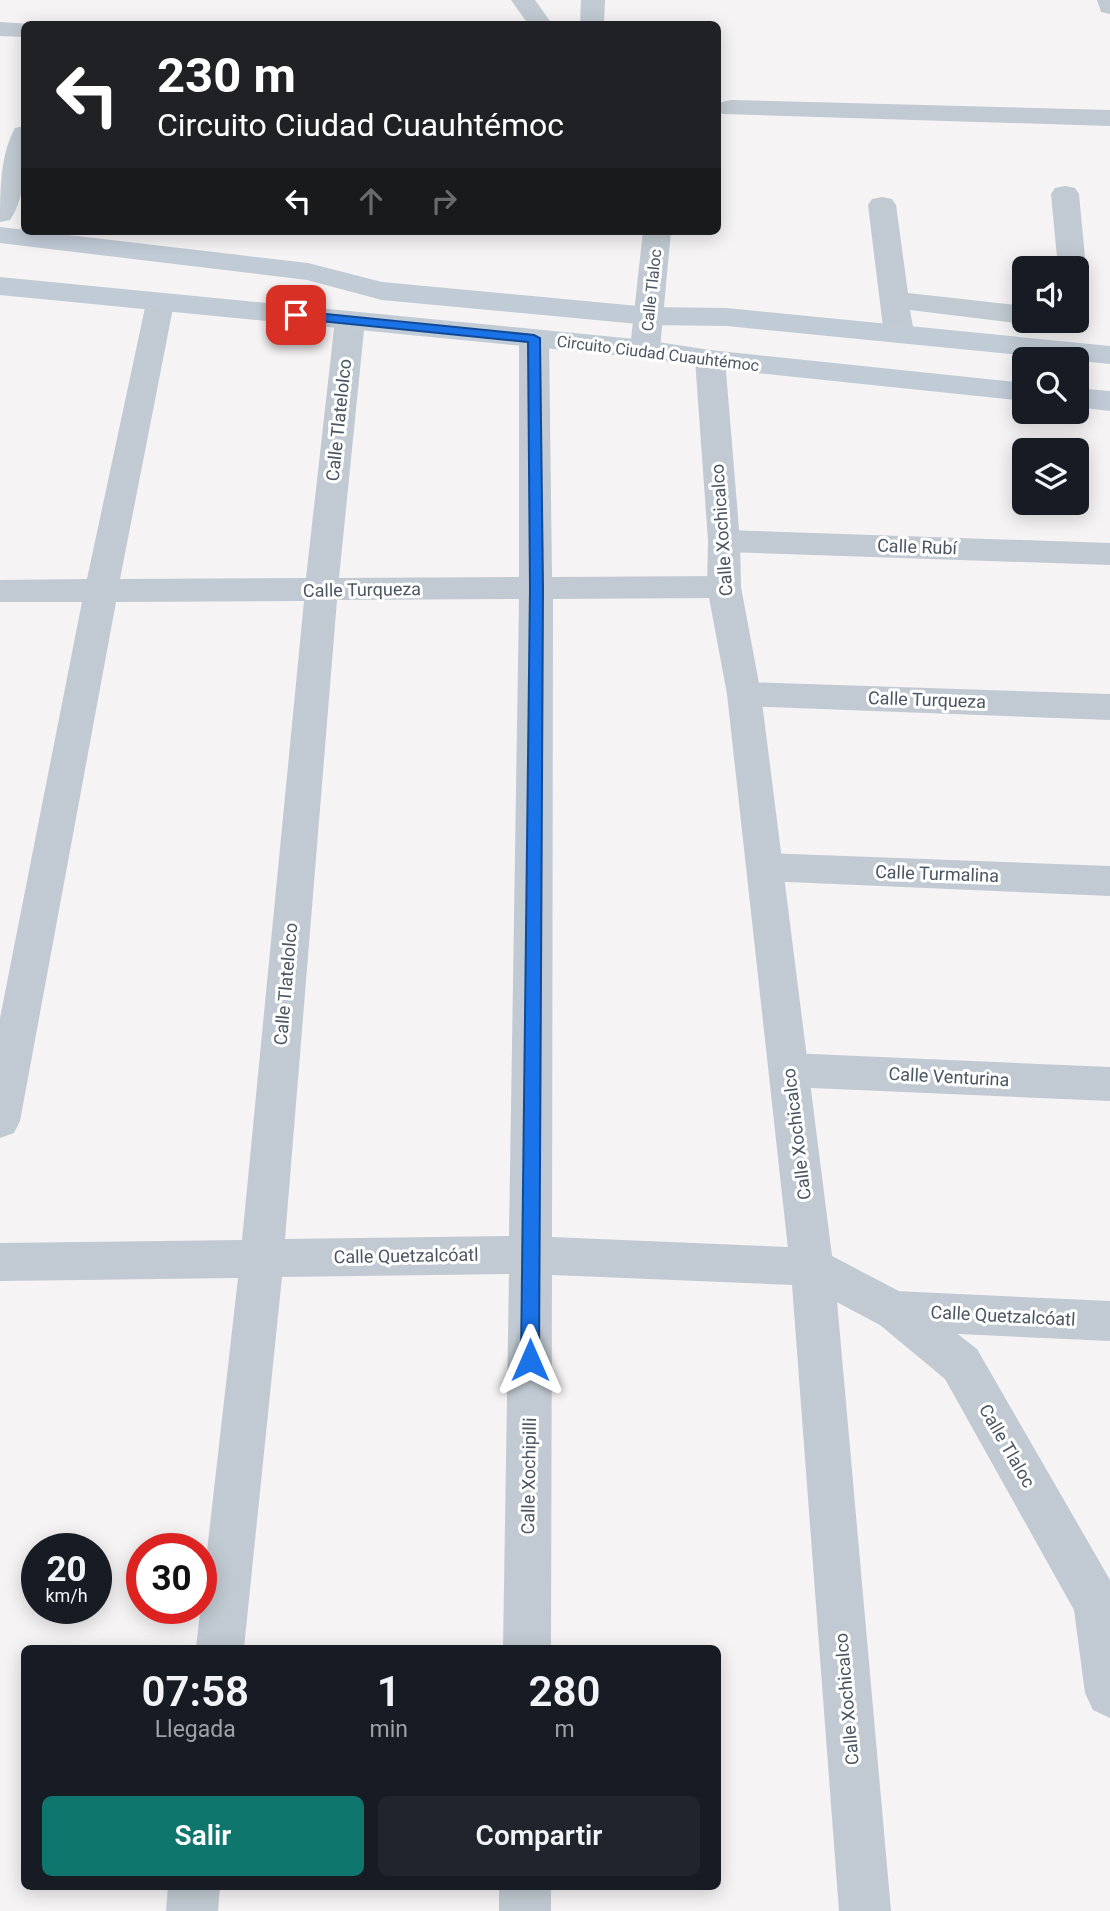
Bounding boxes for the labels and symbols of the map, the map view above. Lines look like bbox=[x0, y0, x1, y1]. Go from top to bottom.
street label: Calle Tlaloc bbox=[638, 248, 665, 332]
pin bbox=[266, 285, 326, 345]
street label: Circuito Ciudad Cuauhtémoc bbox=[556, 332, 760, 375]
street label: Calle Tlatelolco bbox=[322, 358, 355, 482]
street label: Calle Xochicalco bbox=[706, 463, 737, 597]
street label: Calle Rubí bbox=[877, 535, 958, 558]
street label: Calle Turqueza bbox=[303, 578, 421, 601]
street label: Calle Turqueza bbox=[868, 687, 986, 712]
street label: Calle Turmalina bbox=[875, 861, 999, 886]
street label: Calle Tlatelolco bbox=[270, 922, 301, 1046]
street label: Calle Venturina bbox=[888, 1063, 1010, 1090]
street label: Calle Xochicalco bbox=[778, 1067, 815, 1201]
street label: Calle Quetzalcóatl bbox=[333, 1244, 479, 1267]
street label: Calle Quetzalcóatl bbox=[930, 1301, 1076, 1330]
position arrow bbox=[493, 1323, 567, 1397]
street label: Calle Tlaloc bbox=[975, 1400, 1040, 1491]
street label: Calle Xochipilli bbox=[517, 1417, 540, 1535]
speed limit sign: 30 bbox=[126, 1533, 217, 1624]
street label: Calle Xochicalco bbox=[830, 1632, 863, 1766]

